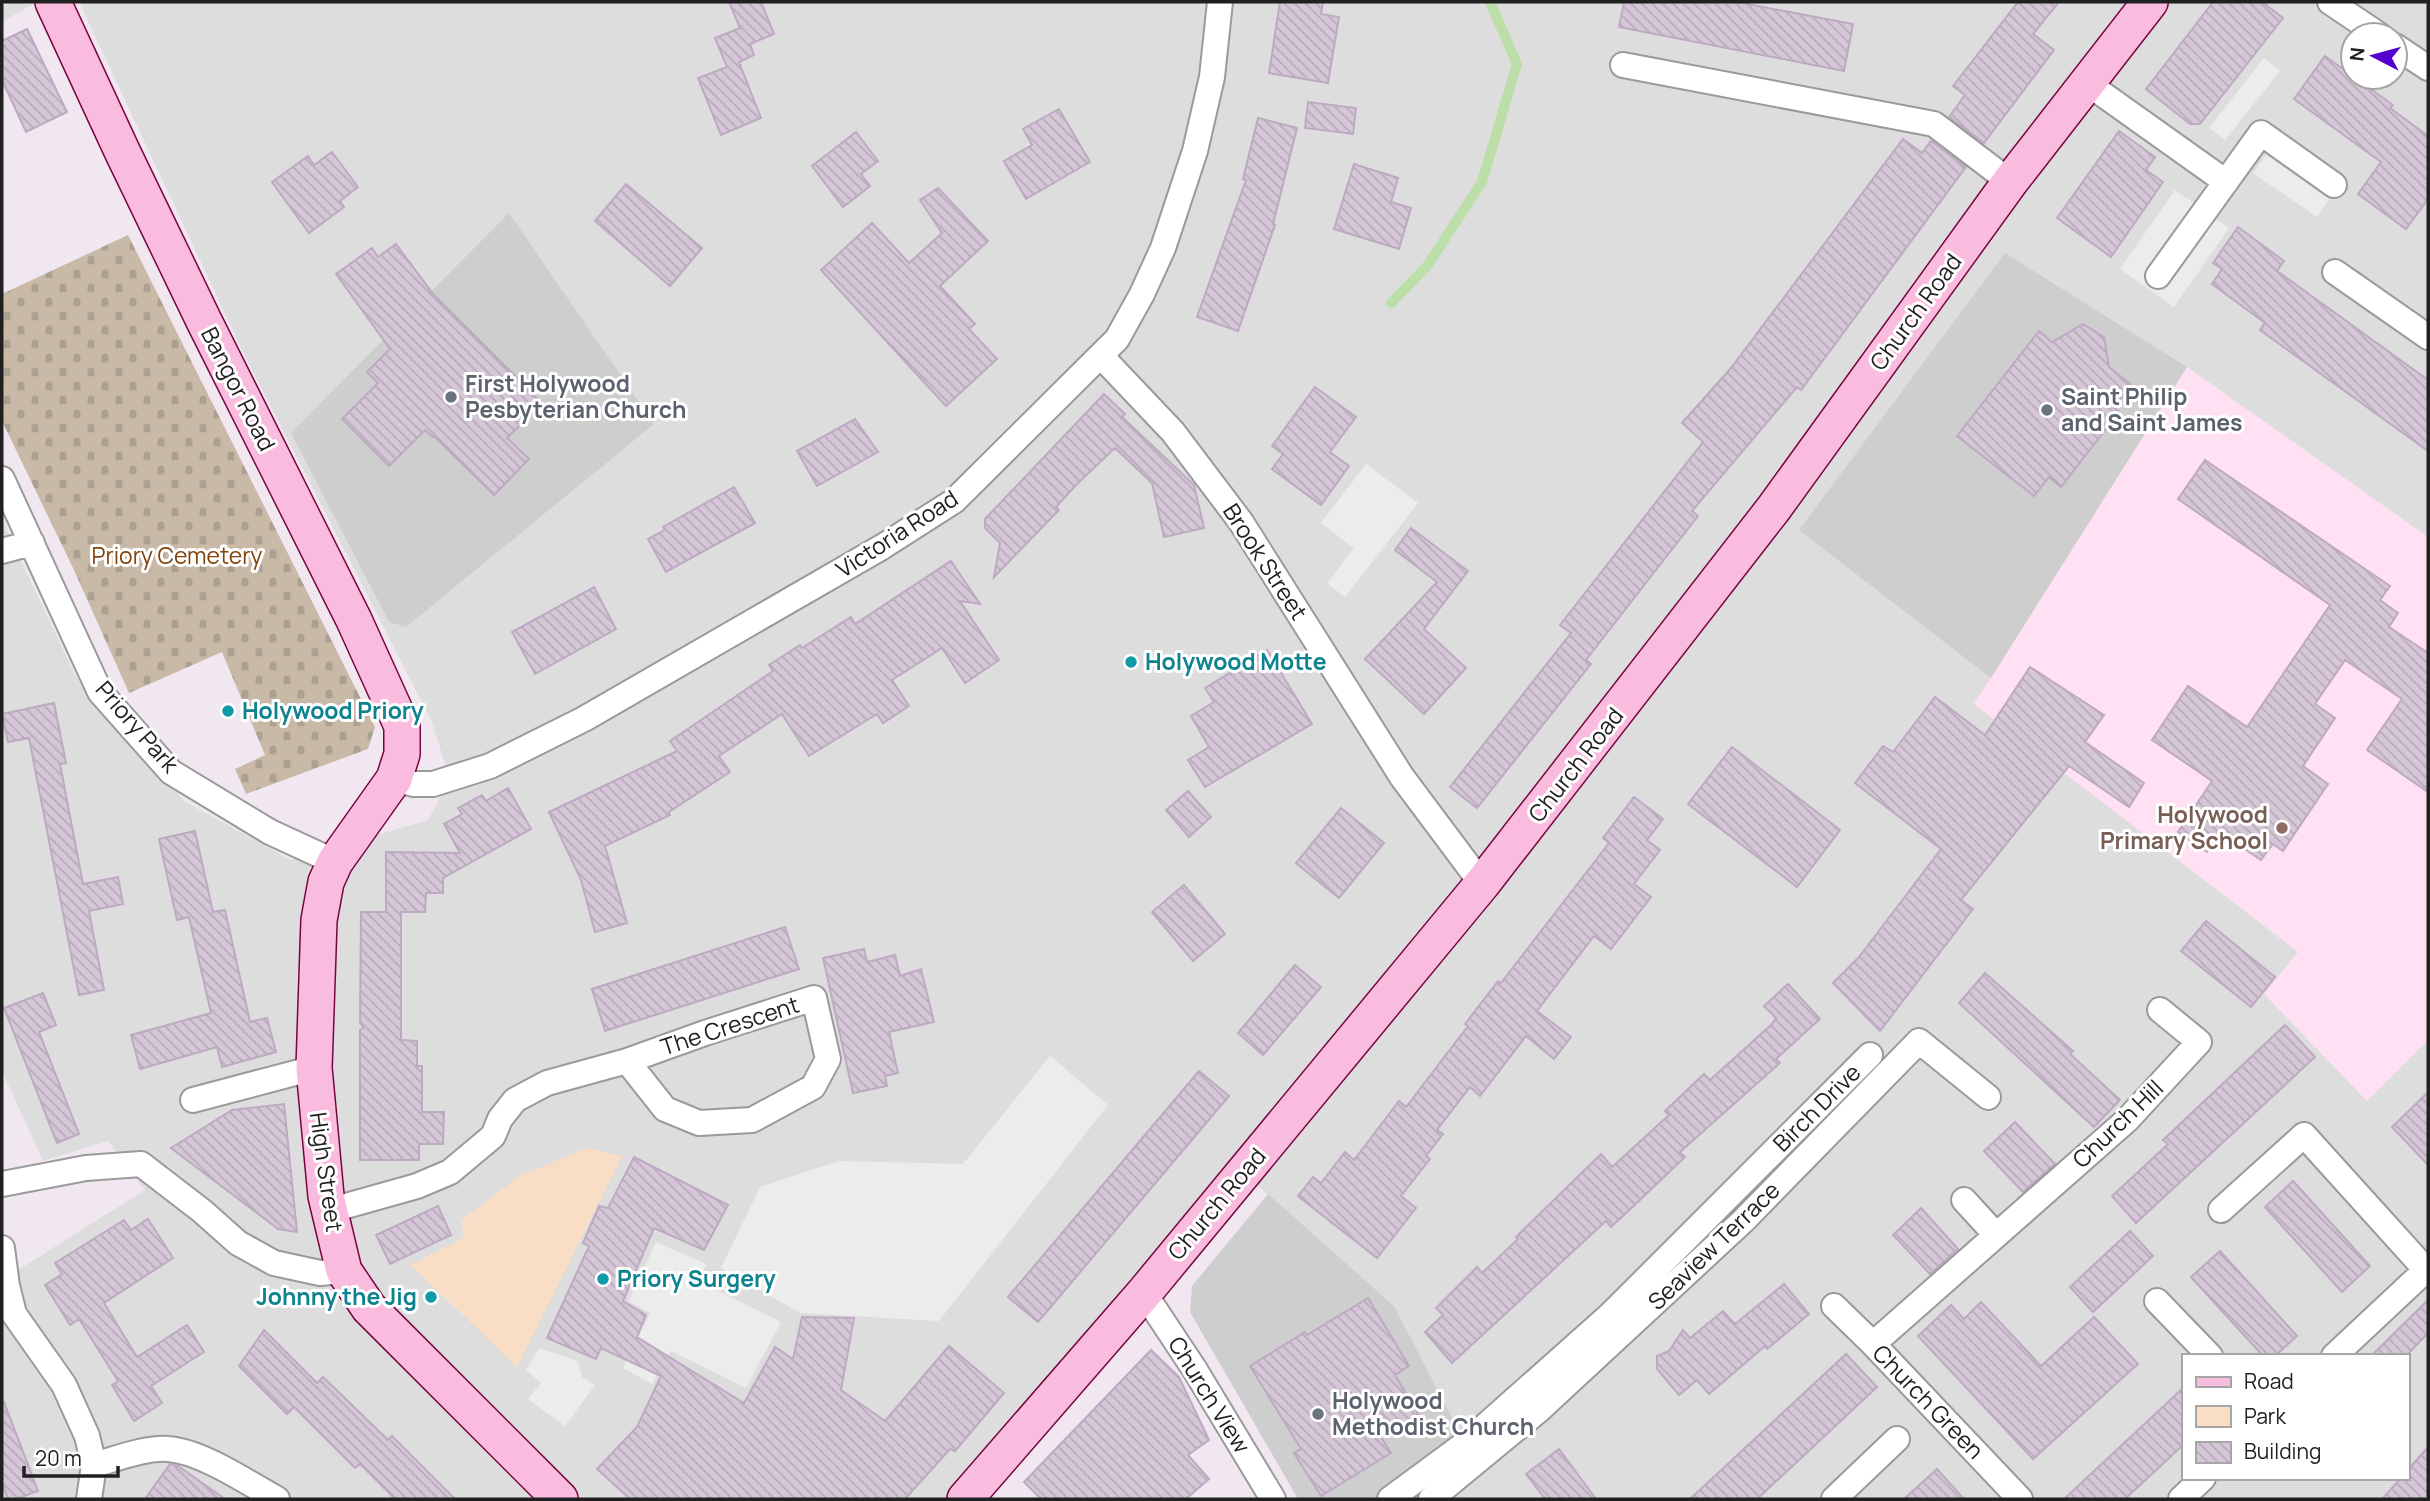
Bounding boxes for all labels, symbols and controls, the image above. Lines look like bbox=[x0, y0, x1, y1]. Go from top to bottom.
north arrow bbox=[2339, 21, 2409, 91]
text: N bbox=[2343, 46, 2371, 62]
street label: Church Road bbox=[1862, 246, 1968, 376]
street label: Bangor Road bbox=[194, 321, 284, 456]
place label: First Holywood Pesbyterian Church bbox=[465, 367, 686, 425]
place label: Saint Philip and Saint James bbox=[2061, 380, 2243, 438]
marker: First Holywood Pesbyterian Church bbox=[443, 389, 459, 405]
marker: Saint Philip and Saint James bbox=[2039, 402, 2055, 418]
street label: Victoria Road bbox=[829, 482, 964, 585]
street label: Brook Street bbox=[1216, 497, 1315, 626]
park label: Priory Cemetery bbox=[92, 539, 262, 571]
place label: Holywood Motte bbox=[1145, 645, 1327, 677]
marker: Holywood Motte bbox=[1123, 654, 1139, 670]
street label: Priory Park bbox=[89, 674, 187, 779]
place label: Holywood Priory bbox=[242, 694, 424, 726]
street label: Church Road bbox=[1520, 700, 1630, 828]
marker: Holywood Priory bbox=[220, 703, 236, 719]
place label: Holywood Primary School bbox=[2100, 798, 2268, 856]
marker: Holywood Primary School bbox=[2274, 820, 2290, 836]
street label: The Crescent bbox=[656, 988, 803, 1062]
street label: Birch Drive bbox=[1765, 1056, 1867, 1158]
street label: Church Hill bbox=[2065, 1072, 2170, 1175]
street label: High Street bbox=[303, 1110, 351, 1234]
street label: Church Road bbox=[1160, 1140, 1273, 1266]
street label: Seaview Terrace bbox=[1640, 1174, 1786, 1317]
place label: Priory Surgery bbox=[617, 1262, 776, 1294]
marker: Priory Surgery bbox=[595, 1271, 611, 1287]
place label: Johnny the Jig bbox=[256, 1280, 417, 1312]
marker: Johnny the Jig bbox=[423, 1289, 439, 1305]
street label: Church View bbox=[1161, 1330, 1259, 1459]
street label: Church Green bbox=[1866, 1337, 1991, 1465]
legend bbox=[2182, 1354, 2409, 1480]
text: Road bbox=[2244, 1367, 2294, 1395]
place label: Holywood Methodist Church bbox=[1332, 1384, 1534, 1442]
text: Park bbox=[2244, 1402, 2286, 1430]
marker: Holywood Methodist Church bbox=[1310, 1406, 1326, 1422]
scale bar bbox=[24, 1434, 119, 1478]
text: Building bbox=[2244, 1437, 2321, 1465]
text: 20 m bbox=[35, 1444, 82, 1472]

